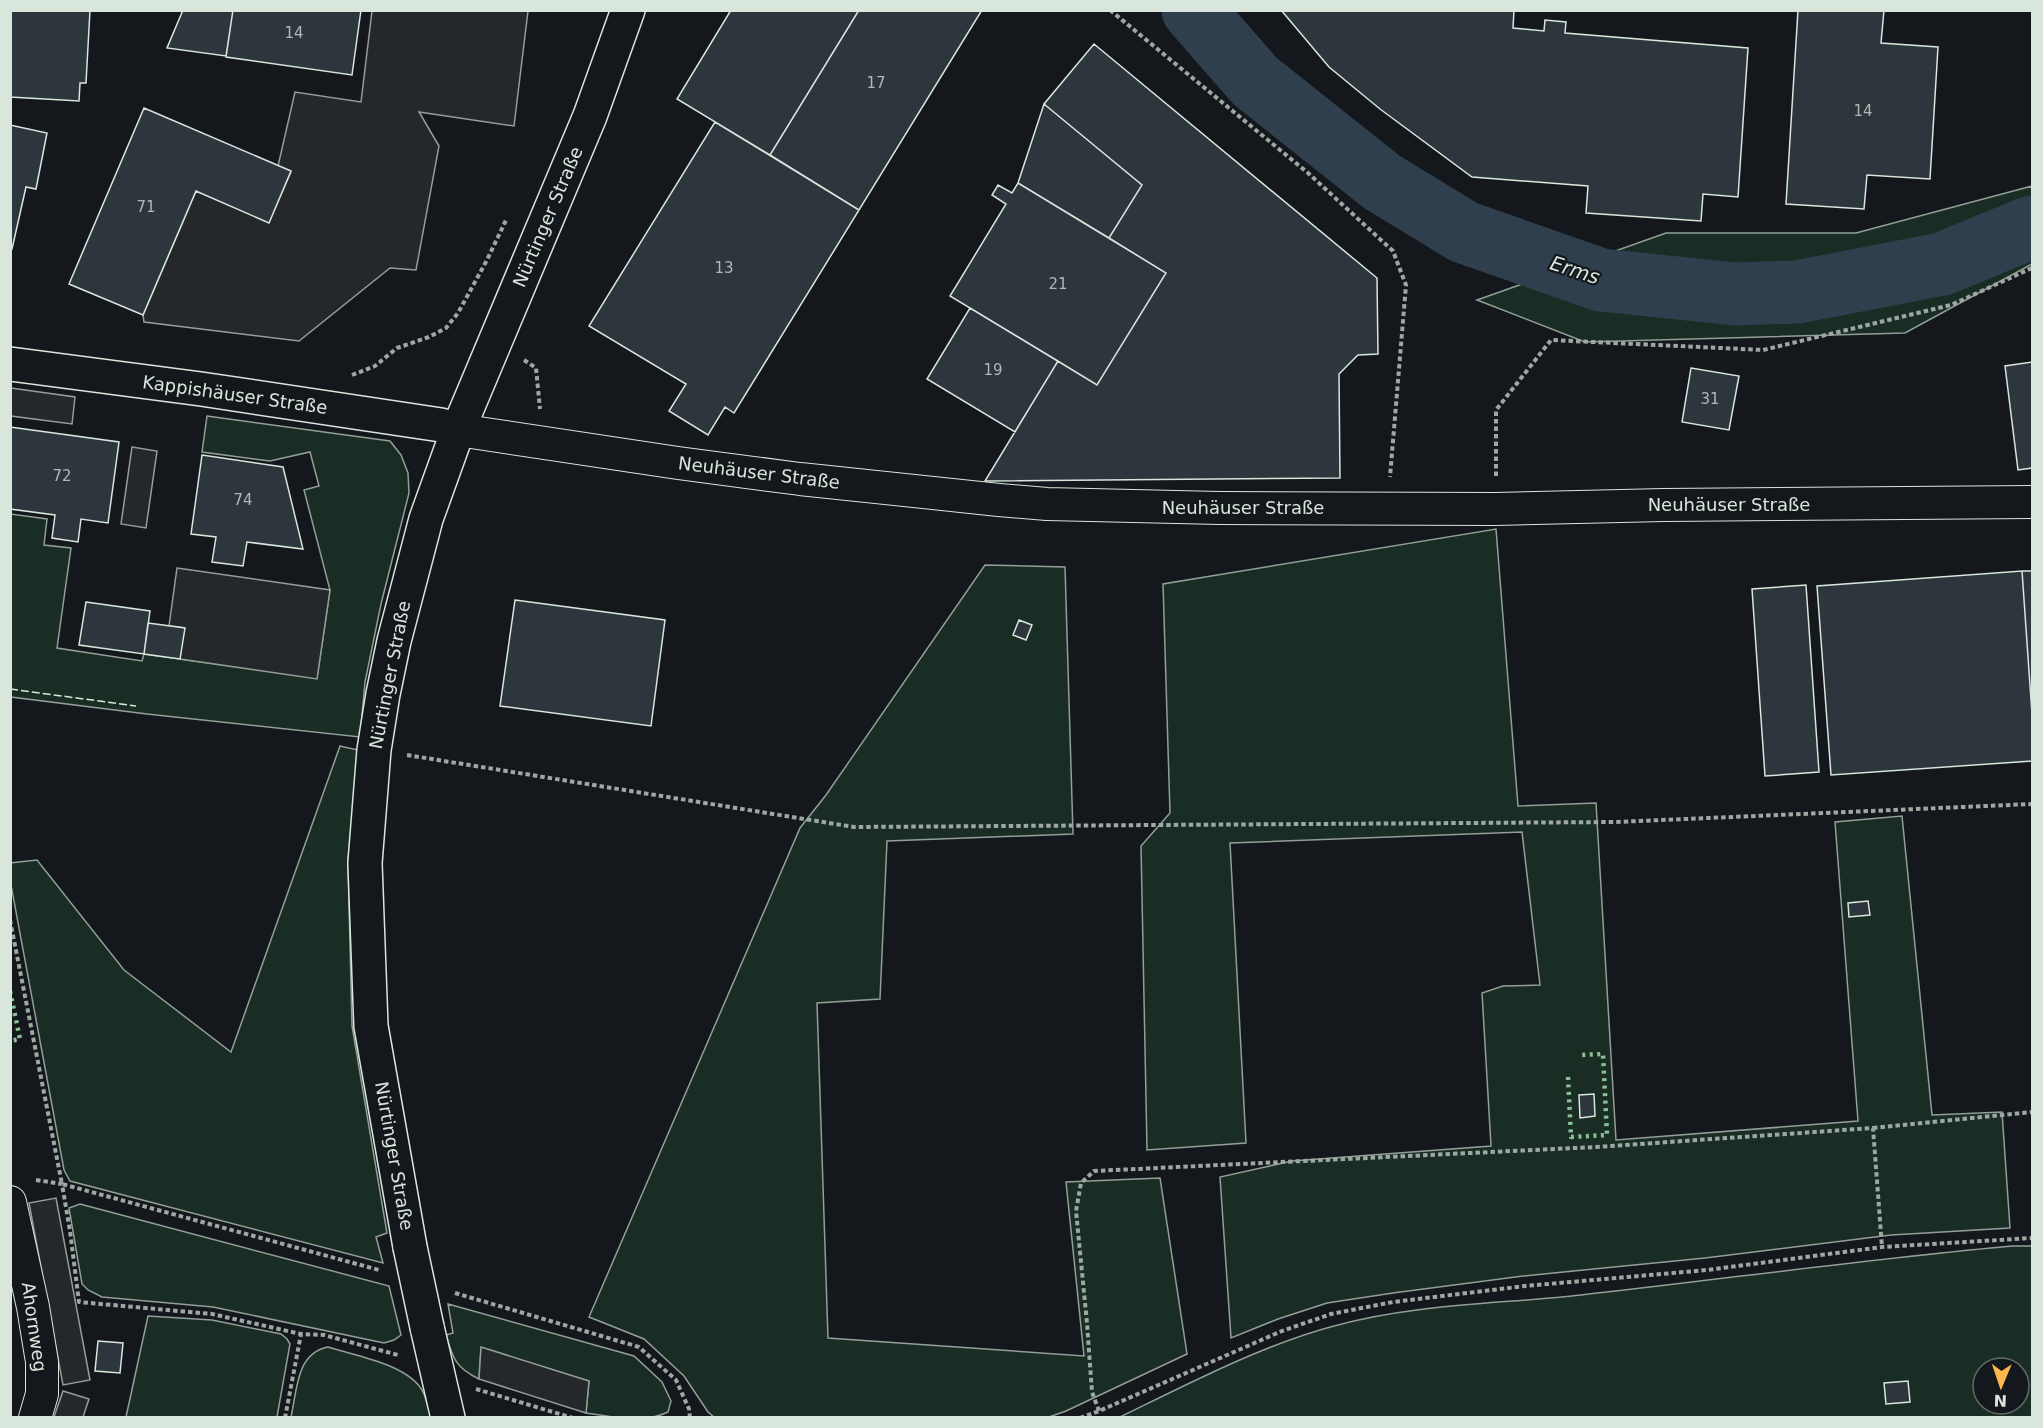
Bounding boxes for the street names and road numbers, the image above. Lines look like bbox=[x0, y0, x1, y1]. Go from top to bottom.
street label: Nürtinger Straße bbox=[508, 143, 587, 290]
street label: Kappishäuser Straße bbox=[141, 371, 329, 418]
street label: Neuhäuser Straße bbox=[677, 452, 841, 493]
street label: Neuhäuser Straße bbox=[1648, 494, 1810, 515]
street label: Neuhäuser Straße bbox=[1162, 497, 1324, 518]
street label: Nürtinger Straße bbox=[365, 599, 414, 751]
street label: Nürtinger Straße bbox=[371, 1080, 418, 1232]
street label: Ahornweg bbox=[18, 1281, 51, 1373]

